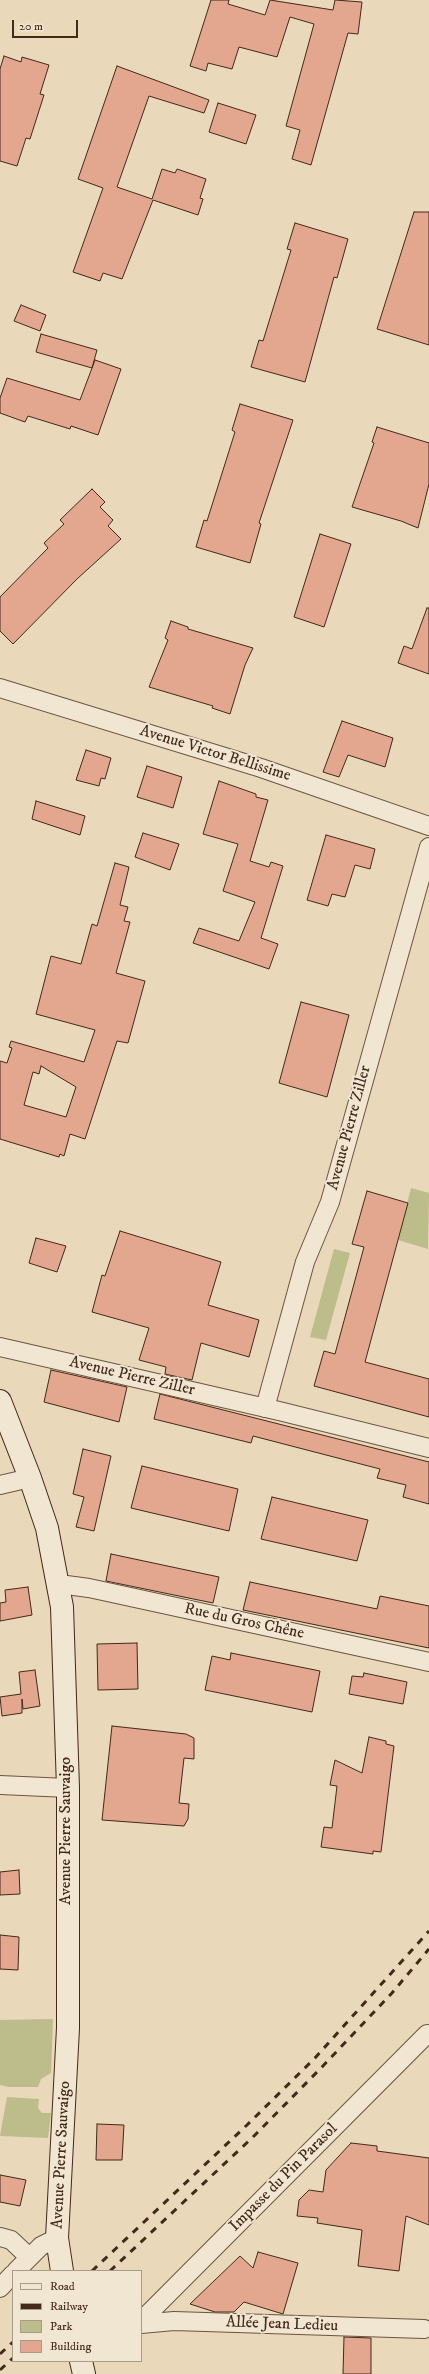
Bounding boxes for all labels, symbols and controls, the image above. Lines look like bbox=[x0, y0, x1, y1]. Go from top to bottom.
scale bar bbox=[14, 12, 80, 38]
text: 20 m bbox=[19, 19, 43, 34]
street label: Avenue Victor Bellissime bbox=[137, 722, 293, 786]
street label: Avenue Pierre Ziller bbox=[324, 1064, 376, 1192]
street label: Avenue Pierre Ziller bbox=[67, 1353, 197, 1401]
street label: Rue du Gros Chêne bbox=[182, 1600, 306, 1644]
street label: Avenue Pierre Sauvaigo bbox=[57, 1757, 77, 1905]
street label: Avenue Pierre Sauvaigo bbox=[49, 2081, 75, 2229]
street label: Impasse du Pin Parasol bbox=[226, 2120, 342, 2236]
legend bbox=[12, 2270, 142, 2362]
text: Road bbox=[50, 2279, 75, 2294]
text: Railway bbox=[50, 2299, 88, 2314]
street label: Allée Jean Ledieu bbox=[226, 2313, 338, 2337]
text: Park bbox=[50, 2319, 72, 2334]
text: Building bbox=[50, 2339, 91, 2354]

